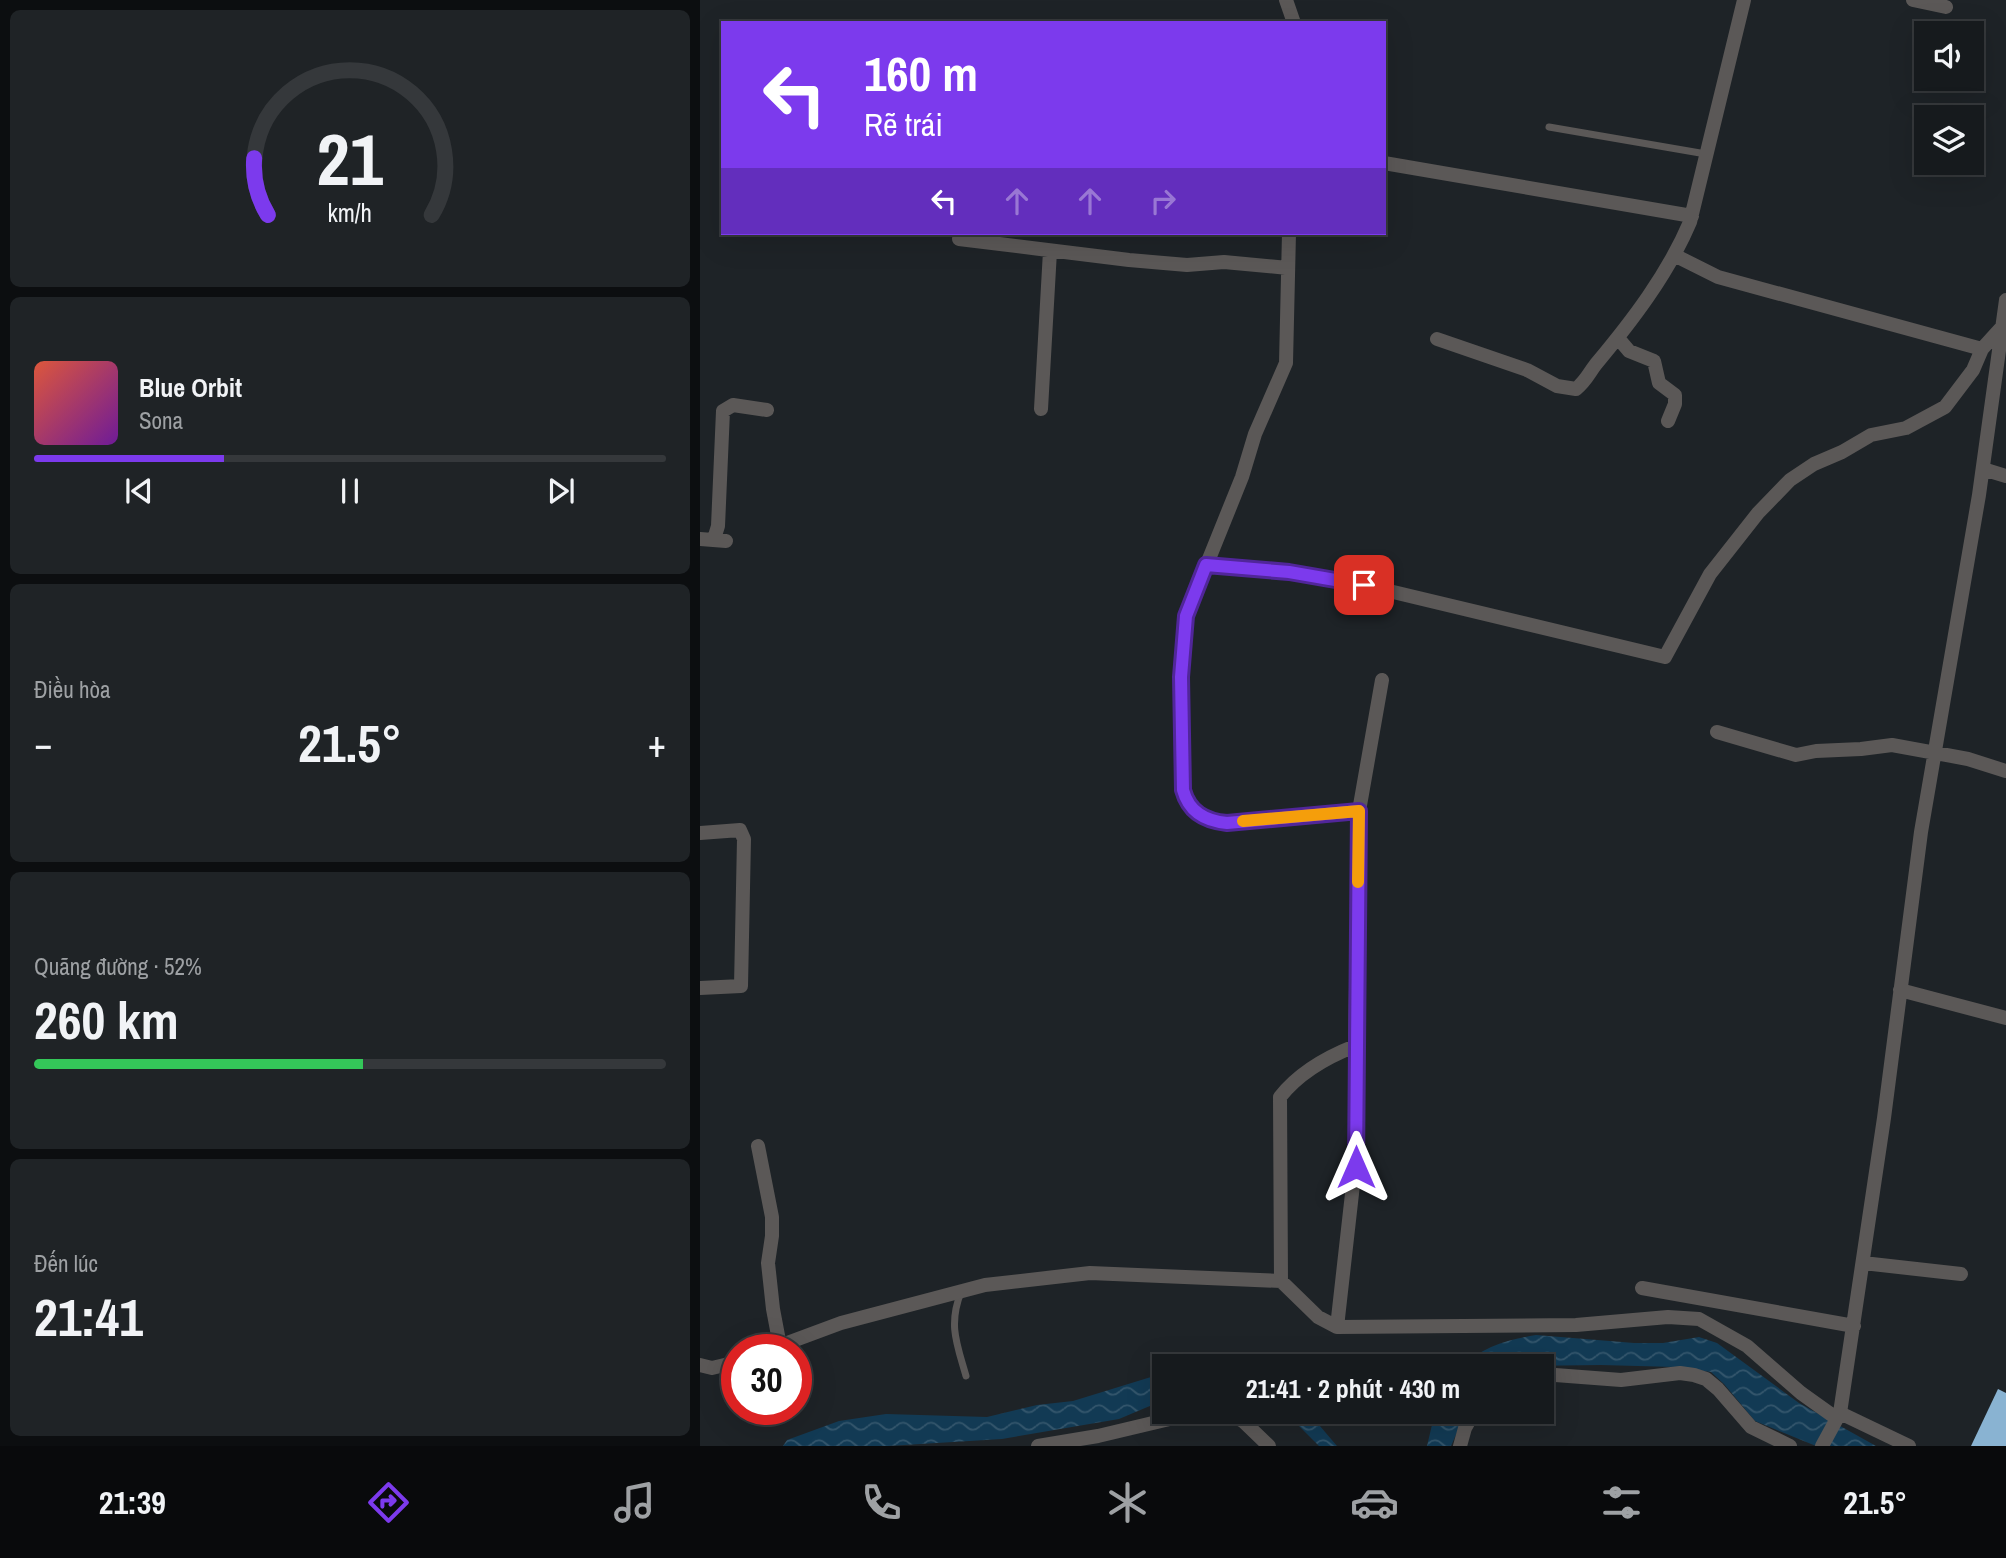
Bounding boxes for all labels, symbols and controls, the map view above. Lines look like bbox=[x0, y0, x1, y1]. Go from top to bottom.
map controls bbox=[1914, 21, 1984, 175]
button: sound bbox=[1914, 21, 1984, 91]
text: 160 m bbox=[864, 40, 978, 106]
icon: left bbox=[749, 49, 840, 140]
text: Rẽ trái bbox=[864, 103, 943, 146]
button: layers bbox=[1914, 105, 1984, 175]
text: 21 bbox=[317, 110, 384, 208]
icon: left bbox=[925, 182, 963, 220]
icon: ahead bbox=[998, 182, 1036, 220]
icon: ahead bbox=[1071, 182, 1109, 220]
icon: right bbox=[1144, 182, 1182, 220]
text: km/h bbox=[328, 195, 372, 229]
text: Blue Orbit bbox=[139, 370, 242, 405]
text: Sona bbox=[139, 405, 183, 436]
icon: previous bbox=[120, 472, 158, 510]
icon: pause bbox=[331, 472, 369, 510]
icon: next bbox=[542, 472, 580, 510]
pin bbox=[1334, 555, 1394, 615]
icon: arrive bbox=[1345, 566, 1383, 604]
text: Điều hòa bbox=[34, 674, 111, 705]
text: 21.5° bbox=[298, 708, 402, 778]
text: − bbox=[34, 718, 52, 769]
text: + bbox=[648, 718, 666, 769]
text: Quãng đường · 52% bbox=[34, 951, 202, 982]
text: 260 km bbox=[34, 985, 179, 1055]
position arrow bbox=[1319, 1130, 1393, 1204]
text: Đến lúc bbox=[34, 1248, 98, 1279]
text: 21:41 bbox=[34, 1282, 143, 1352]
speed limit sign: 30 bbox=[721, 1334, 812, 1425]
text: 21:41 · 2 phút · 430 m bbox=[1246, 1371, 1460, 1406]
icon: directions bbox=[364, 1478, 413, 1527]
icon: music bbox=[610, 1478, 659, 1527]
icon: phone bbox=[857, 1478, 906, 1527]
icon: climate bbox=[1103, 1478, 1152, 1527]
icon: car bbox=[1350, 1478, 1399, 1527]
icon: filters bbox=[1597, 1478, 1646, 1527]
text: 21:39 bbox=[99, 1481, 166, 1524]
text: 21.5° bbox=[1843, 1481, 1907, 1524]

